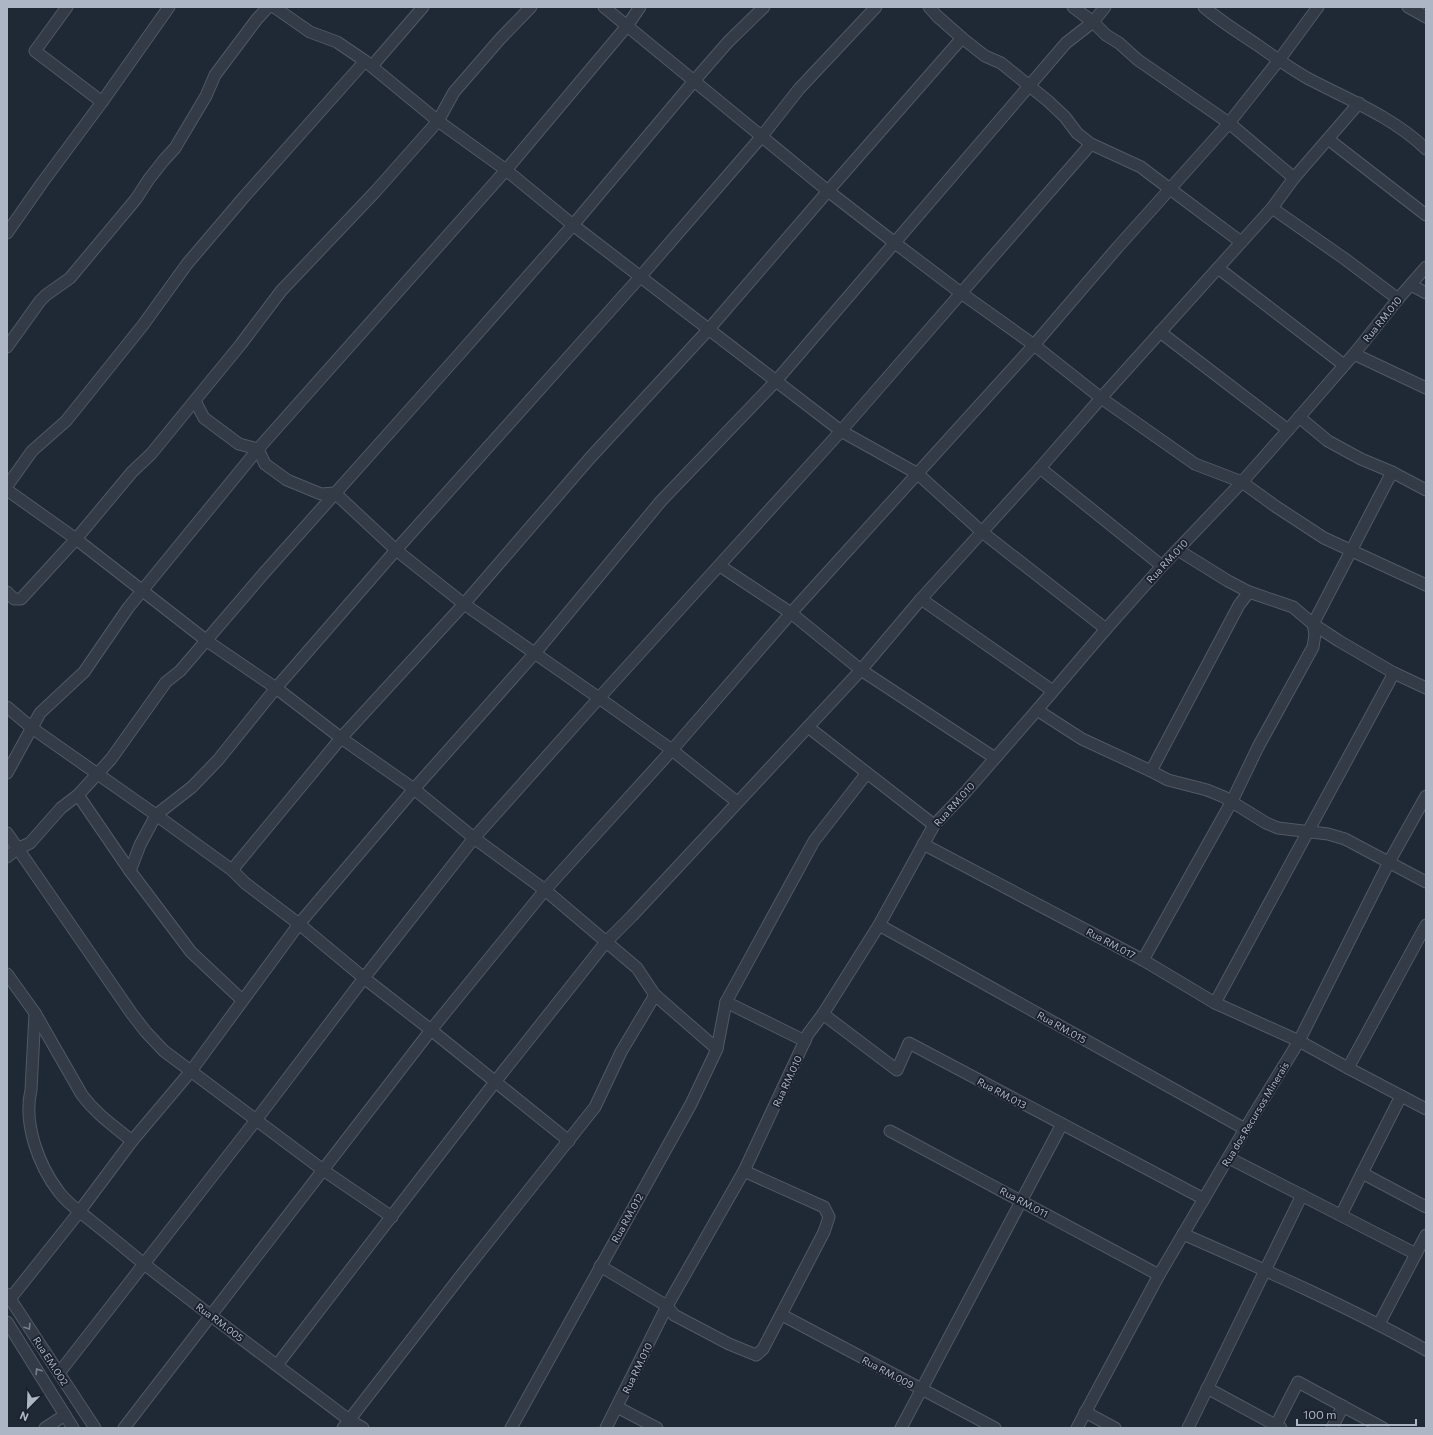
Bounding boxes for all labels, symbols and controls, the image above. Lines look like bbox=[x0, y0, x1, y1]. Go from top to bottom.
street label: Rua RM.010 bbox=[1360, 294, 1404, 344]
street label: Rua RM.010 bbox=[1144, 537, 1190, 585]
street label: Rua RM.010 bbox=[931, 779, 977, 829]
street label: Rua RM.017 bbox=[1084, 925, 1138, 961]
street label: Rua RM.015 bbox=[1035, 1009, 1089, 1046]
street label: Rua RM.010 bbox=[770, 1053, 804, 1109]
street label: Rua dos Recursos Minerais bbox=[1219, 1059, 1291, 1168]
street label: Rua RM.013 bbox=[975, 1075, 1029, 1111]
street label: Rua RM.011 bbox=[998, 1184, 1050, 1220]
street label: Rua RM.012 bbox=[609, 1191, 646, 1245]
street label: Rua RM.005 bbox=[194, 1300, 246, 1344]
one-way arrow bbox=[23, 1323, 31, 1330]
street label: Rua EM.002 bbox=[31, 1334, 71, 1388]
street label: Rua RM.010 bbox=[620, 1341, 654, 1395]
street label: Rua RM.009 bbox=[860, 1353, 916, 1391]
one-way arrow bbox=[35, 1368, 42, 1375]
north arrow bbox=[8, 1387, 48, 1427]
scale bar bbox=[1297, 1401, 1416, 1427]
text: 100 m bbox=[1303, 1407, 1337, 1421]
text: N bbox=[18, 1409, 30, 1424]

